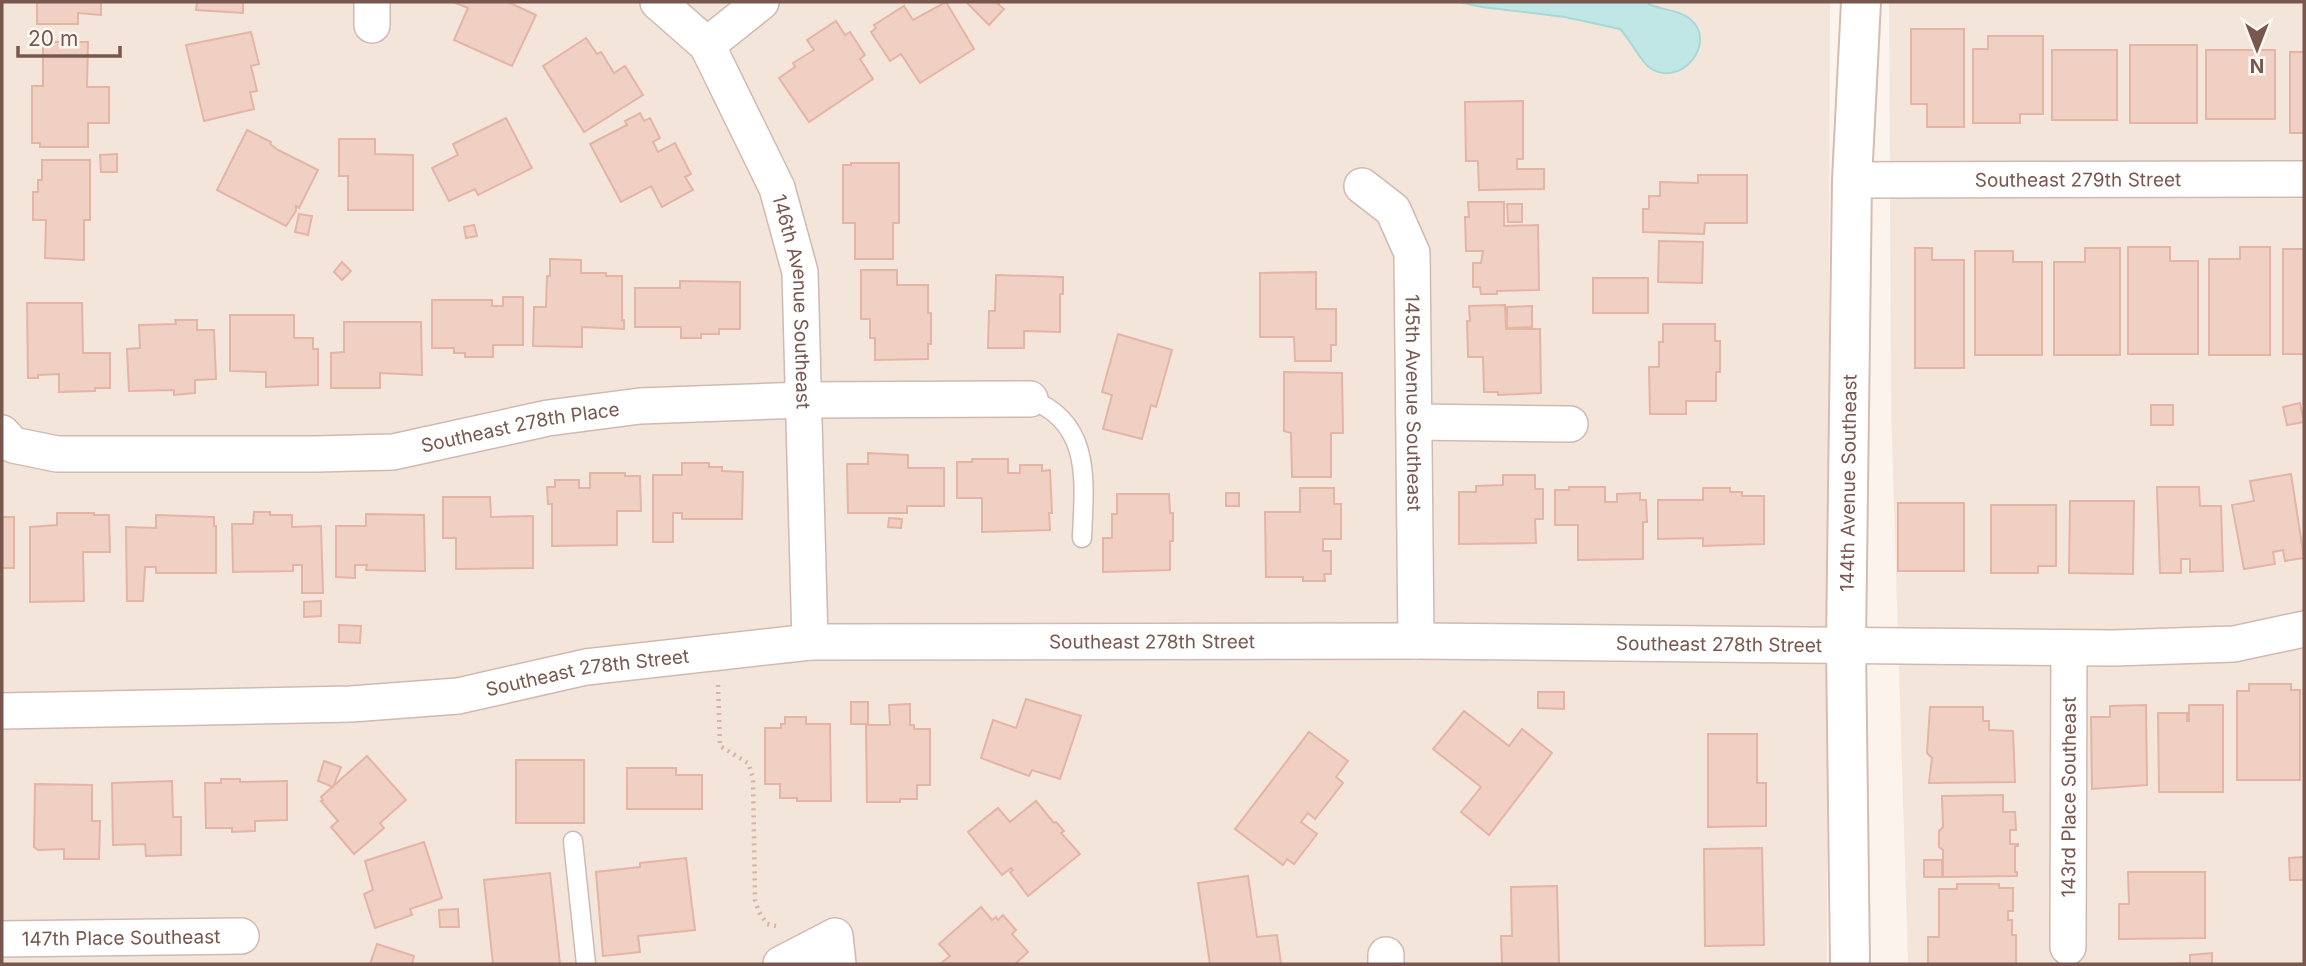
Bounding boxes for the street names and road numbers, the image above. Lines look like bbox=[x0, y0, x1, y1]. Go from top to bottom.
street label: Southeast 279th Street bbox=[1975, 168, 2181, 192]
street label: 146th Avenue Southeast bbox=[767, 192, 815, 409]
street label: 145th Avenue Southeast bbox=[1400, 294, 1426, 511]
street label: 144th Avenue Southeast bbox=[1836, 374, 1861, 592]
street label: Southeast 278th Place bbox=[419, 398, 621, 458]
street label: Southeast 278th Street bbox=[1049, 630, 1255, 654]
street label: Southeast 278th Street bbox=[1616, 632, 1822, 657]
street label: Southeast 278th Street bbox=[483, 645, 690, 701]
street label: 143rd Place Southeast bbox=[2057, 697, 2081, 897]
street label: 147th Place Southeast bbox=[21, 925, 221, 951]

